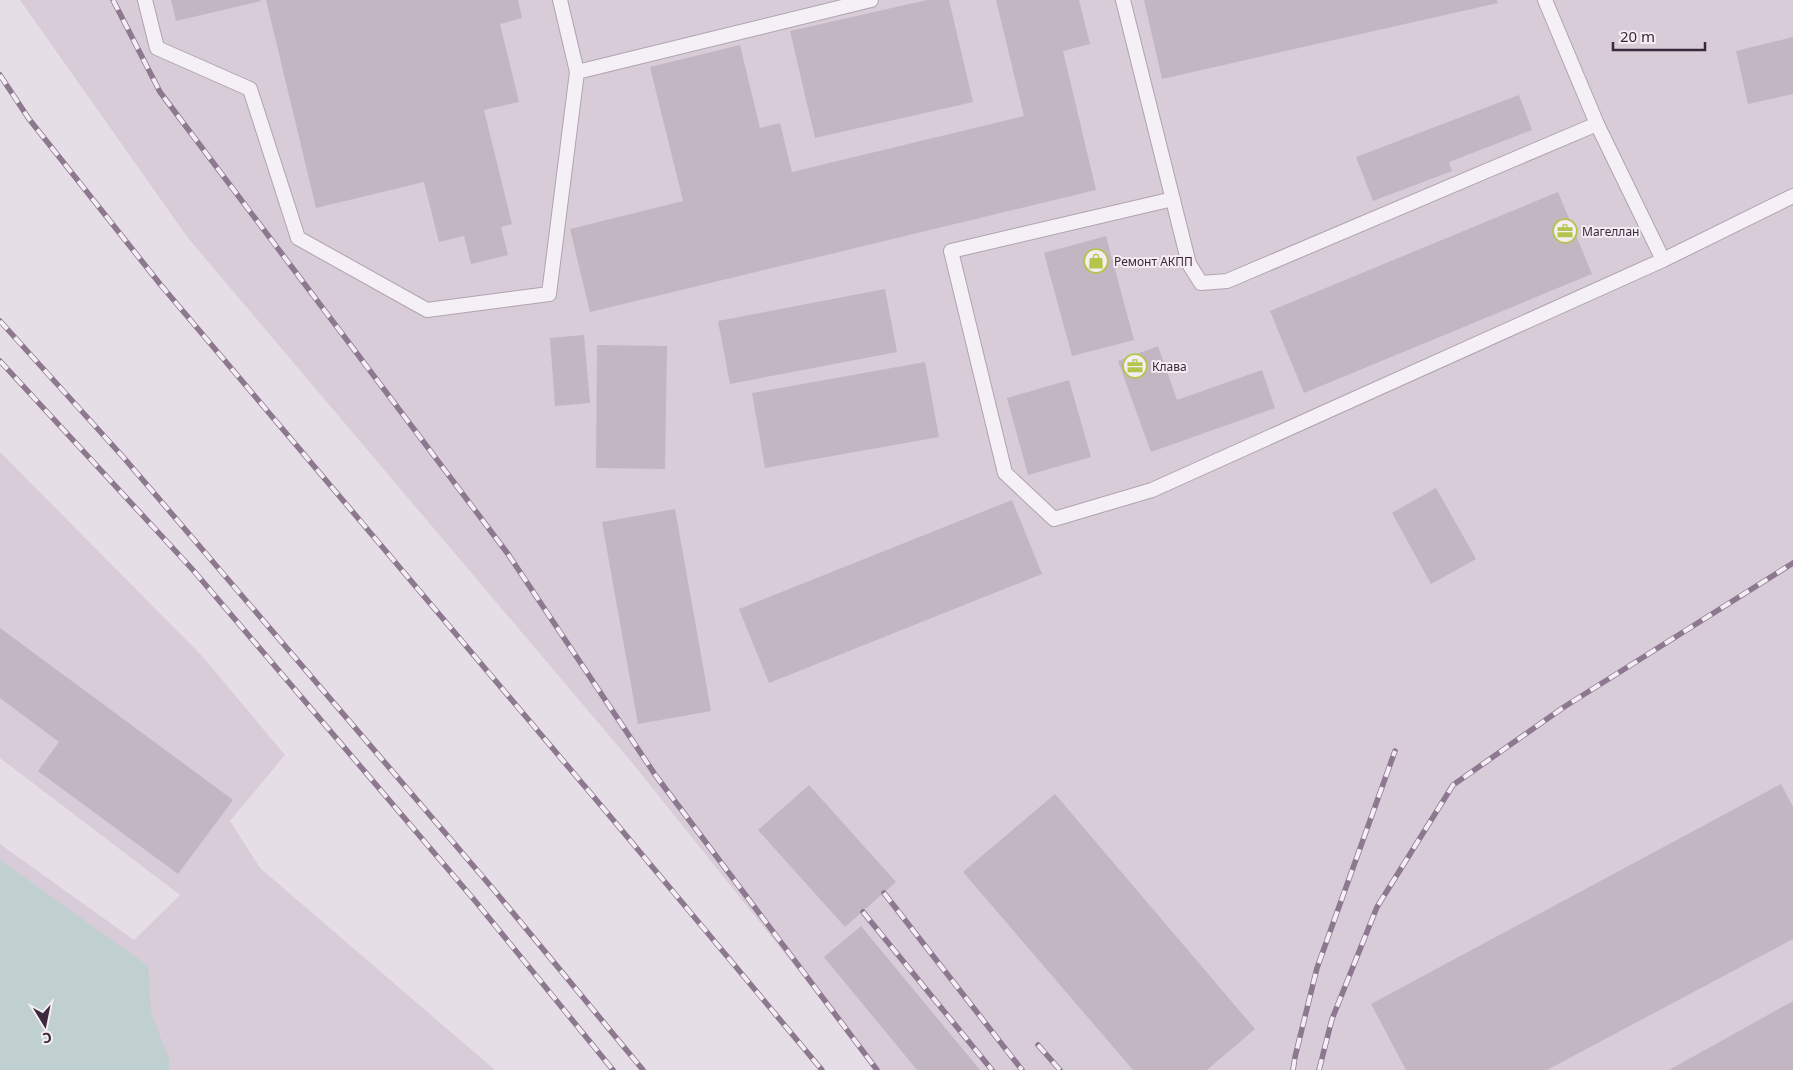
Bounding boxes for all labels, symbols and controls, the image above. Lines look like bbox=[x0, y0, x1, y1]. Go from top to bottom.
scale bar bbox=[1613, 20, 1706, 52]
text: 20 m bbox=[1620, 26, 1655, 46]
office icon: Магеллан bbox=[1552, 218, 1578, 244]
place label: Магеллан bbox=[1582, 223, 1639, 240]
shop icon: Ремонт АКПП bbox=[1083, 248, 1109, 274]
place label: Ремонт АКПП bbox=[1114, 253, 1193, 270]
office icon: Клава bbox=[1122, 353, 1148, 379]
place label: Клава bbox=[1152, 358, 1187, 375]
north arrow bbox=[20, 1000, 70, 1050]
text: С bbox=[41, 1028, 53, 1048]

